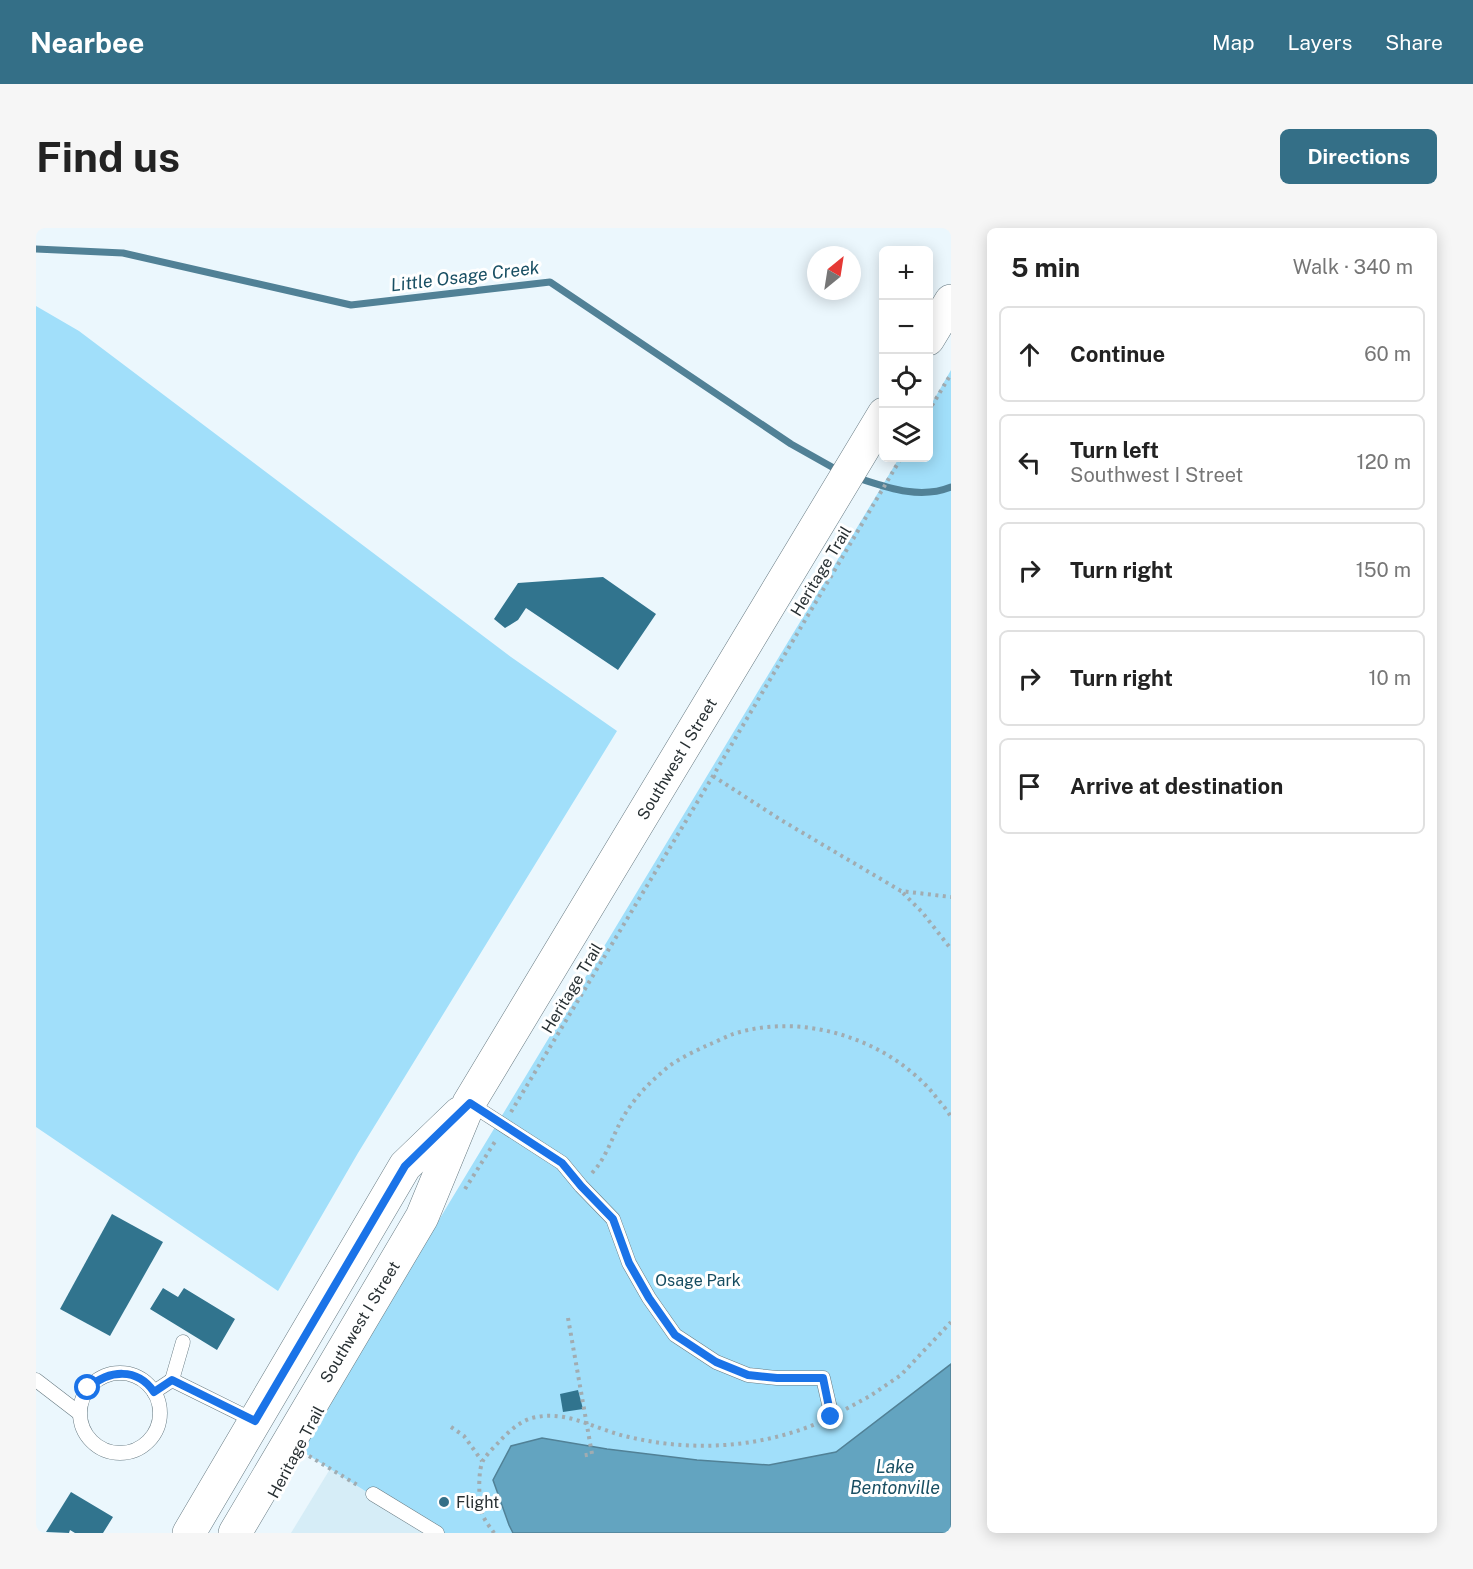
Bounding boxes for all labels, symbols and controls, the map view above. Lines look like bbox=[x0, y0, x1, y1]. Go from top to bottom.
text: Nearbee bbox=[30, 26, 144, 59]
text: Map bbox=[1212, 30, 1255, 55]
text: Layers bbox=[1288, 30, 1352, 55]
text: Share bbox=[1385, 30, 1443, 55]
button: Directions bbox=[1280, 129, 1437, 184]
text: Find us bbox=[36, 132, 180, 181]
north arrow bbox=[807, 246, 861, 300]
map controls bbox=[879, 246, 933, 462]
button: + bbox=[879, 246, 933, 300]
text: 5 min bbox=[1011, 252, 1080, 283]
text: Walk · 340 m bbox=[1293, 255, 1413, 279]
water label: Little Osage Creek bbox=[390, 256, 541, 296]
button: − bbox=[879, 300, 933, 354]
icon: ahead bbox=[1013, 338, 1046, 371]
text: Continue bbox=[1070, 341, 1165, 367]
text: 60 m bbox=[1364, 342, 1411, 366]
button: locate bbox=[879, 354, 933, 408]
button: layers bbox=[879, 408, 933, 462]
text: Turn left bbox=[1070, 437, 1159, 463]
icon: left bbox=[1013, 446, 1046, 479]
text: 120 m bbox=[1357, 450, 1411, 474]
text: Southwest I Street bbox=[1070, 463, 1243, 487]
street label: Heritage Trail bbox=[787, 522, 855, 619]
icon: right bbox=[1013, 554, 1046, 587]
text: Turn right bbox=[1070, 557, 1173, 583]
text: 150 m bbox=[1356, 558, 1411, 582]
icon: right bbox=[1013, 662, 1046, 695]
text: Turn right bbox=[1070, 665, 1173, 691]
text: 10 m bbox=[1368, 666, 1411, 690]
street label: Southwest I Street bbox=[633, 695, 721, 823]
icon: arrive bbox=[1013, 770, 1046, 803]
text: Arrive at destination bbox=[1070, 773, 1283, 799]
street label: Heritage Trail bbox=[538, 939, 606, 1036]
street label: Southwest I Street bbox=[316, 1258, 404, 1386]
park label: Osage Park bbox=[655, 1271, 741, 1290]
route start bbox=[74, 1374, 100, 1400]
street label: Heritage Trail bbox=[264, 1403, 328, 1501]
route end bbox=[817, 1403, 843, 1429]
water label: Lake Bentonville bbox=[850, 1456, 940, 1498]
place label: Flight bbox=[456, 1493, 499, 1512]
marker: Flight bbox=[437, 1495, 451, 1509]

